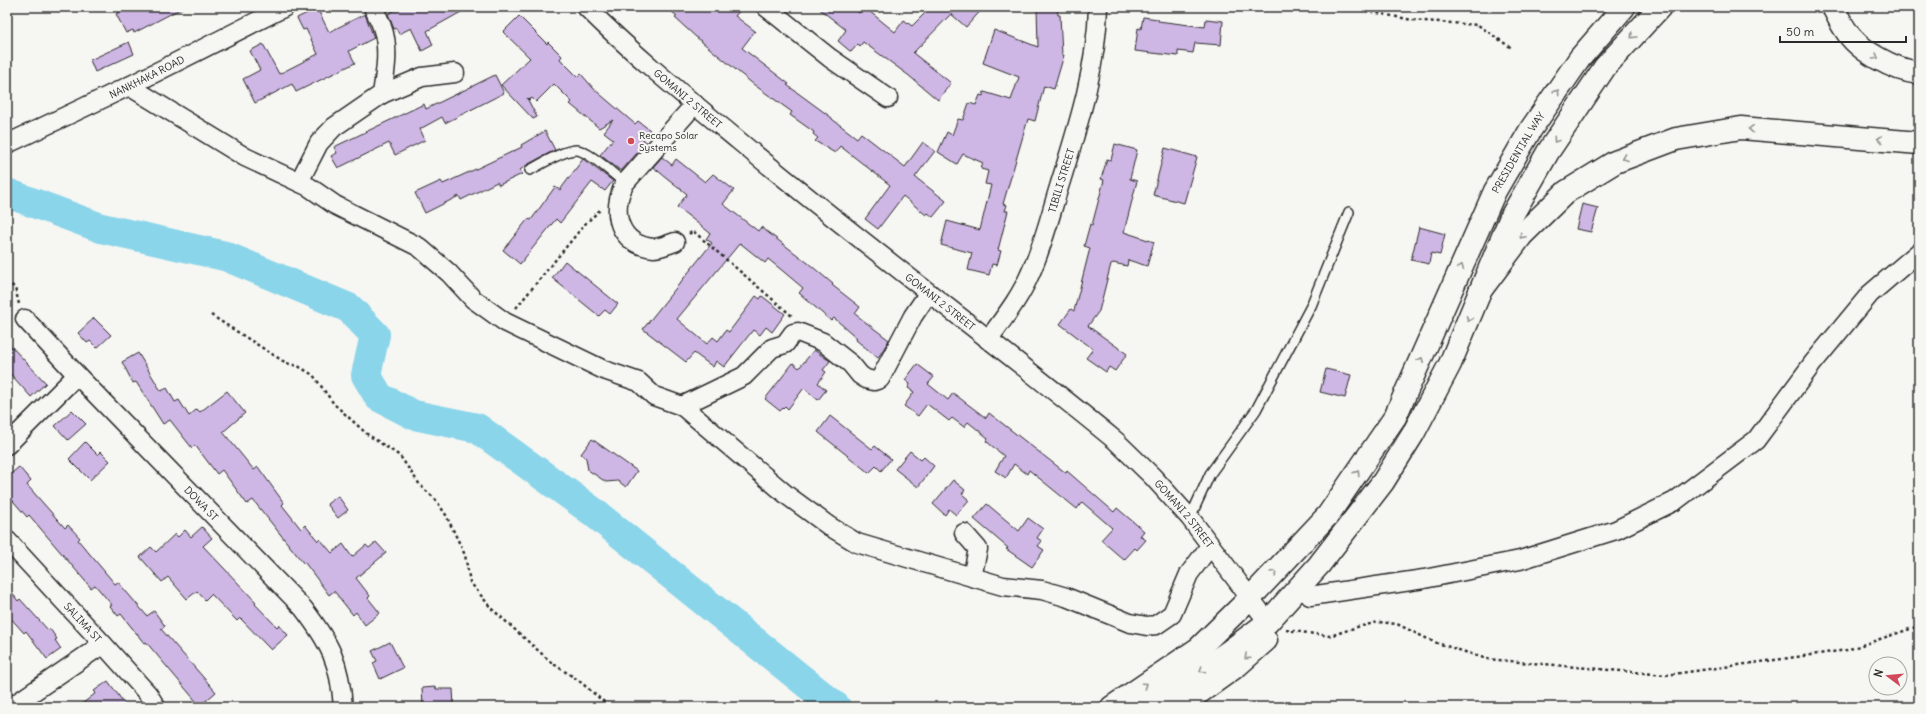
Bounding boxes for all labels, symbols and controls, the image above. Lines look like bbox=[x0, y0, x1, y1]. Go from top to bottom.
scale bar bbox=[1780, 18, 1906, 44]
text: 50 m bbox=[1786, 24, 1815, 39]
one-way arrow bbox=[1631, 31, 1638, 39]
one-way arrow bbox=[1872, 52, 1879, 59]
street label: NANKHAKA ROAD bbox=[107, 53, 187, 101]
street label: GOMANI 2 STREET bbox=[651, 66, 724, 131]
one-way arrow bbox=[1552, 89, 1560, 96]
street label: PRESIDENTIAL WAY bbox=[1489, 109, 1548, 196]
one-way arrow bbox=[1748, 125, 1754, 134]
place label: Recapo Solar Systems bbox=[639, 129, 698, 154]
one-way arrow bbox=[1877, 135, 1883, 144]
marker: Recapo Solar Systems bbox=[626, 136, 636, 146]
one-way arrow bbox=[1553, 136, 1561, 143]
street label: TIBILI STREET bbox=[1046, 147, 1078, 214]
one-way arrow bbox=[1621, 154, 1628, 162]
one-way arrow bbox=[1520, 231, 1527, 239]
one-way arrow bbox=[1456, 263, 1464, 271]
street label: GOMANI 2 STREET bbox=[902, 271, 978, 333]
one-way arrow bbox=[1465, 316, 1473, 323]
one-way arrow bbox=[1416, 357, 1424, 365]
one-way arrow bbox=[1352, 470, 1360, 477]
street label: GOMANI 2 STREET bbox=[1151, 477, 1216, 551]
street label: DOWA ST bbox=[181, 483, 221, 524]
one-way arrow bbox=[1269, 570, 1277, 578]
street label: SALIMA ST bbox=[61, 600, 104, 645]
one-way arrow bbox=[1244, 652, 1252, 660]
north arrow bbox=[1868, 656, 1908, 696]
one-way arrow bbox=[1199, 665, 1206, 673]
text: N bbox=[1871, 668, 1886, 679]
one-way arrow bbox=[1140, 683, 1147, 690]

